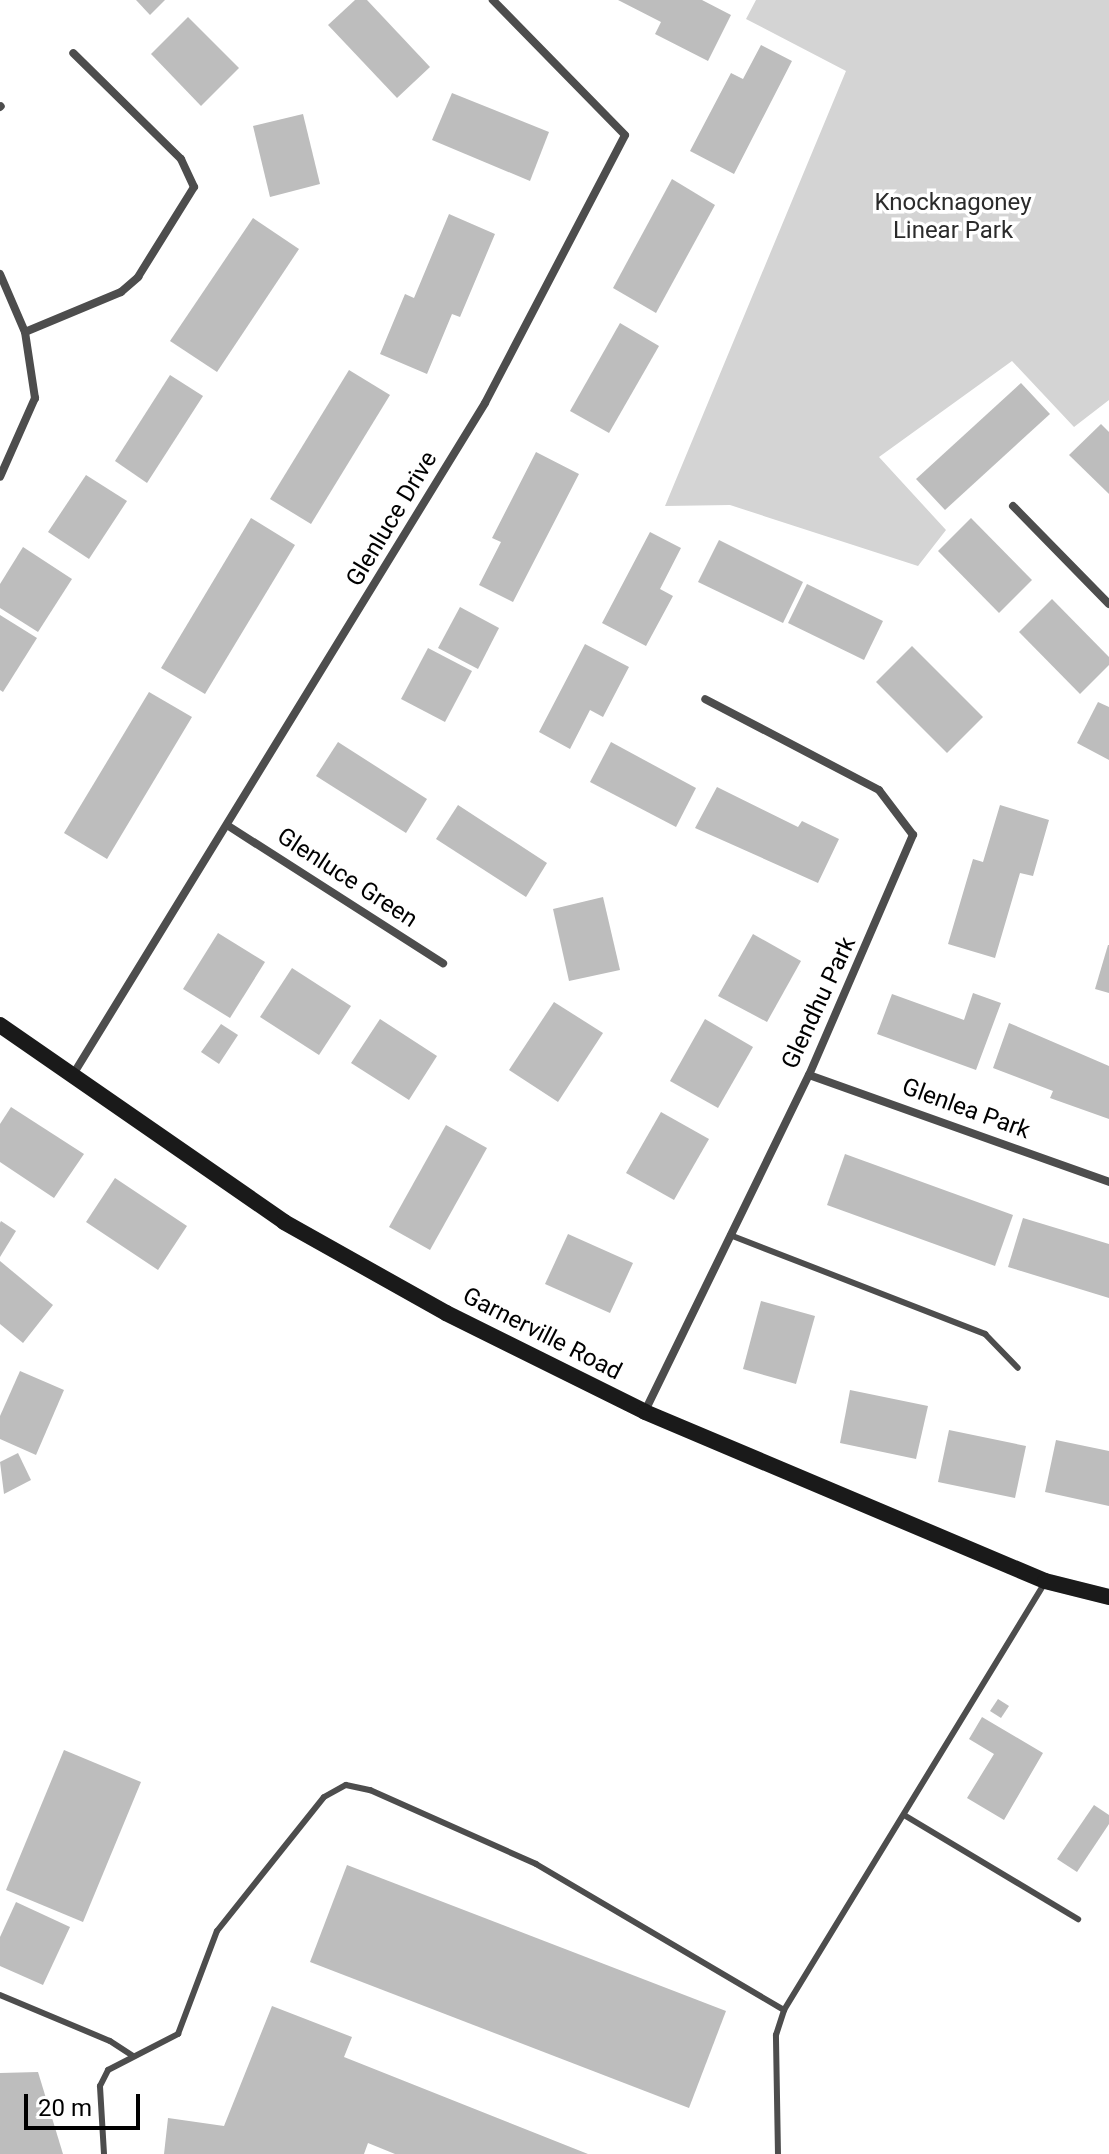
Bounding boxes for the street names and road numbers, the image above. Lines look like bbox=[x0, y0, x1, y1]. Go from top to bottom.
street label: Glenluce Drive bbox=[340, 446, 444, 592]
street label: Glenluce Green bbox=[271, 822, 423, 934]
street label: Glendhu Park bbox=[776, 932, 862, 1074]
street label: Glenlea Park bbox=[898, 1073, 1034, 1145]
street label: Garnerville Road bbox=[458, 1282, 626, 1386]

